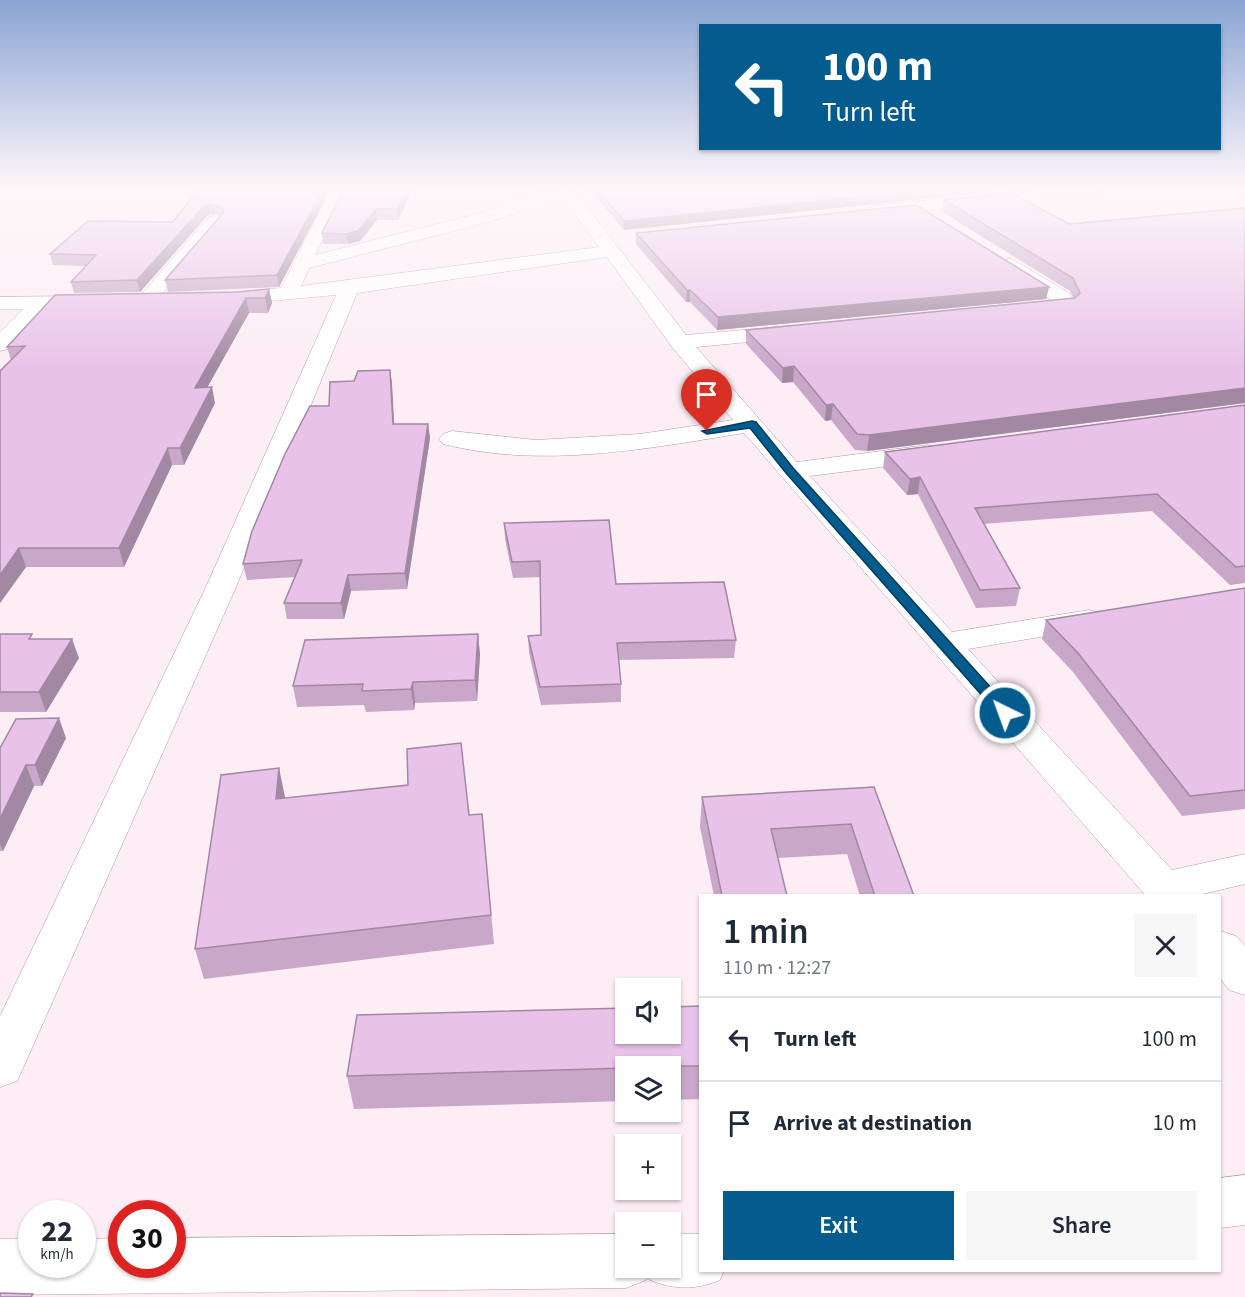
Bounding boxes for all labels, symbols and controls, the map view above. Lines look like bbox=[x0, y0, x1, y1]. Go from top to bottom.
text: 100 m bbox=[822, 37, 933, 97]
icon: left bbox=[723, 48, 801, 126]
text: Turn left bbox=[822, 93, 916, 132]
pin bbox=[681, 369, 732, 431]
icon: arrive bbox=[690, 378, 723, 411]
position arrow bbox=[973, 681, 1037, 745]
text: 1 min bbox=[723, 906, 809, 957]
button: close bbox=[1134, 914, 1197, 977]
text: 110 m · 12:27 bbox=[723, 954, 831, 982]
map controls bbox=[615, 978, 681, 1278]
button: sound bbox=[615, 978, 681, 1044]
icon: left bbox=[723, 1023, 756, 1056]
text: Turn left bbox=[774, 1023, 856, 1055]
text: 100 m bbox=[1142, 1023, 1197, 1055]
button: layers bbox=[615, 1056, 681, 1122]
icon: arrive bbox=[723, 1107, 756, 1140]
text: Arrive at destination bbox=[774, 1107, 972, 1139]
text: 10 m bbox=[1152, 1107, 1197, 1139]
button: + bbox=[615, 1134, 681, 1200]
button: Exit bbox=[723, 1191, 954, 1260]
button: Share bbox=[966, 1191, 1197, 1260]
speed limit sign: 30 bbox=[108, 1200, 186, 1278]
text: 22 bbox=[41, 1210, 73, 1253]
button: − bbox=[615, 1212, 681, 1278]
text: km/h bbox=[40, 1244, 74, 1265]

